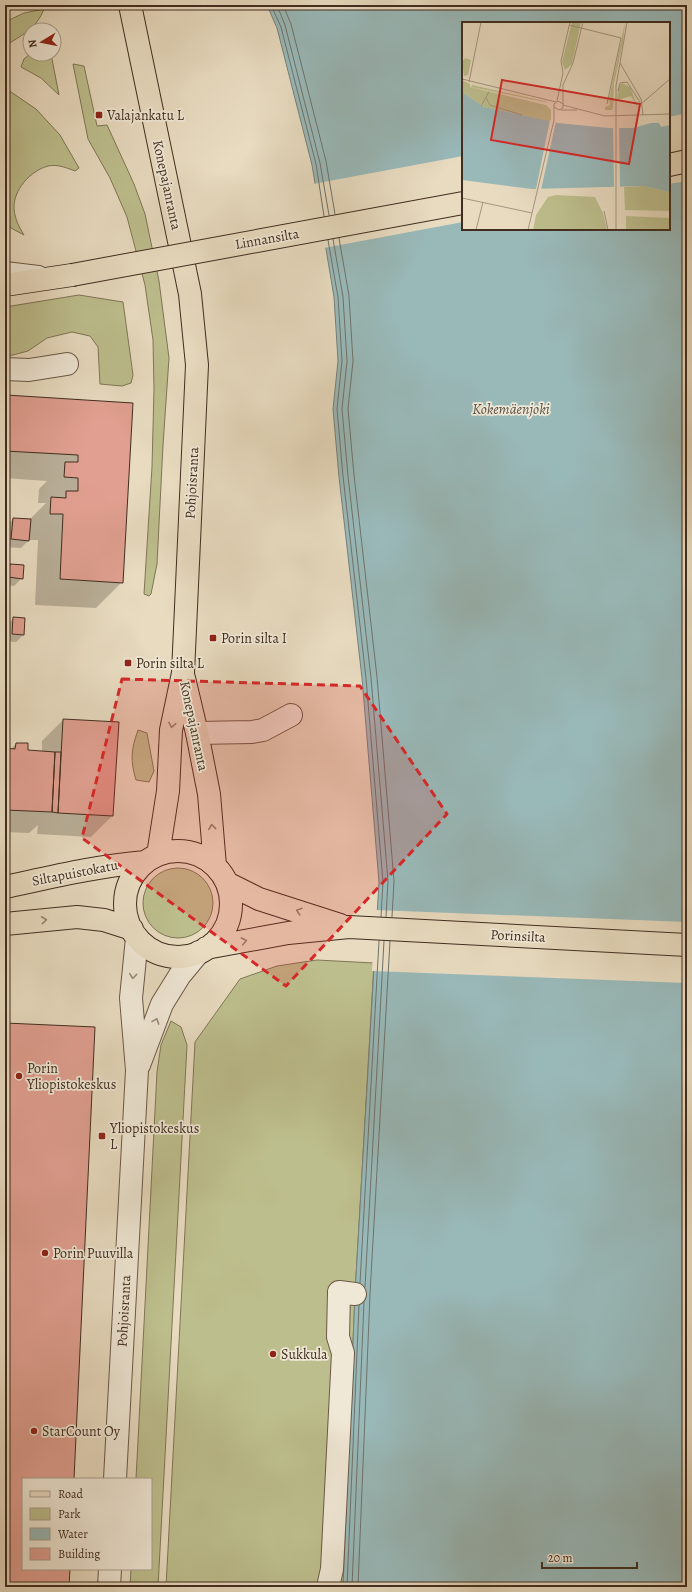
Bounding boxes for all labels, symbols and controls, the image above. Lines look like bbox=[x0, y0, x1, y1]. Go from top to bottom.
north arrow bbox=[22, 22, 62, 62]
inset map bbox=[462, 22, 670, 230]
text: N bbox=[25, 38, 41, 49]
place label: Valajankatu L bbox=[106, 106, 185, 125]
marker: Valajankatu L bbox=[94, 110, 104, 120]
street label: Konepajanranta bbox=[148, 138, 186, 232]
street label: Linnansilta bbox=[233, 224, 301, 254]
water label: Kokemäenjoki bbox=[472, 399, 550, 419]
street label: Pohjoisranta bbox=[181, 446, 203, 520]
place label: Porin silta I bbox=[221, 629, 287, 648]
marker: Porin silta I bbox=[208, 633, 218, 643]
place label: Porin silta L bbox=[136, 654, 205, 673]
marker: Porin silta L bbox=[123, 658, 133, 668]
street label: Konepajanranta bbox=[175, 679, 213, 773]
one-way arrow bbox=[169, 722, 177, 728]
one-way arrow bbox=[208, 824, 217, 830]
street label: Siltapuistokatu bbox=[30, 855, 120, 891]
one-way arrow bbox=[295, 907, 302, 916]
one-way arrow bbox=[41, 916, 47, 925]
street label: Porinsilta bbox=[490, 925, 547, 947]
one-way arrow bbox=[241, 937, 247, 946]
one-way arrow bbox=[129, 973, 138, 980]
one-way arrow bbox=[151, 1017, 159, 1024]
place label: Porin Yliopistokeskus bbox=[26, 1059, 116, 1094]
marker: Porin Yliopistokeskus bbox=[14, 1071, 24, 1081]
place label: Yliopistokeskus L bbox=[109, 1119, 199, 1154]
marker: Yliopistokeskus L bbox=[97, 1131, 107, 1141]
place label: Porin Puuvilla bbox=[53, 1244, 134, 1263]
marker: Porin Puuvilla bbox=[40, 1248, 50, 1258]
street label: Pohjoisranta bbox=[113, 1274, 135, 1348]
place label: Sukkula bbox=[281, 1345, 328, 1364]
marker: Sukkula bbox=[268, 1349, 278, 1359]
place label: StarCount Oy bbox=[42, 1422, 121, 1441]
marker: StarCount Oy bbox=[29, 1426, 39, 1436]
legend bbox=[22, 1478, 152, 1570]
text: Road bbox=[58, 1486, 84, 1502]
text: Park bbox=[58, 1506, 81, 1522]
text: Water bbox=[57, 1526, 88, 1542]
scale bar bbox=[542, 1544, 637, 1570]
text: Building bbox=[58, 1546, 100, 1562]
text: 20 m bbox=[548, 1550, 572, 1566]

